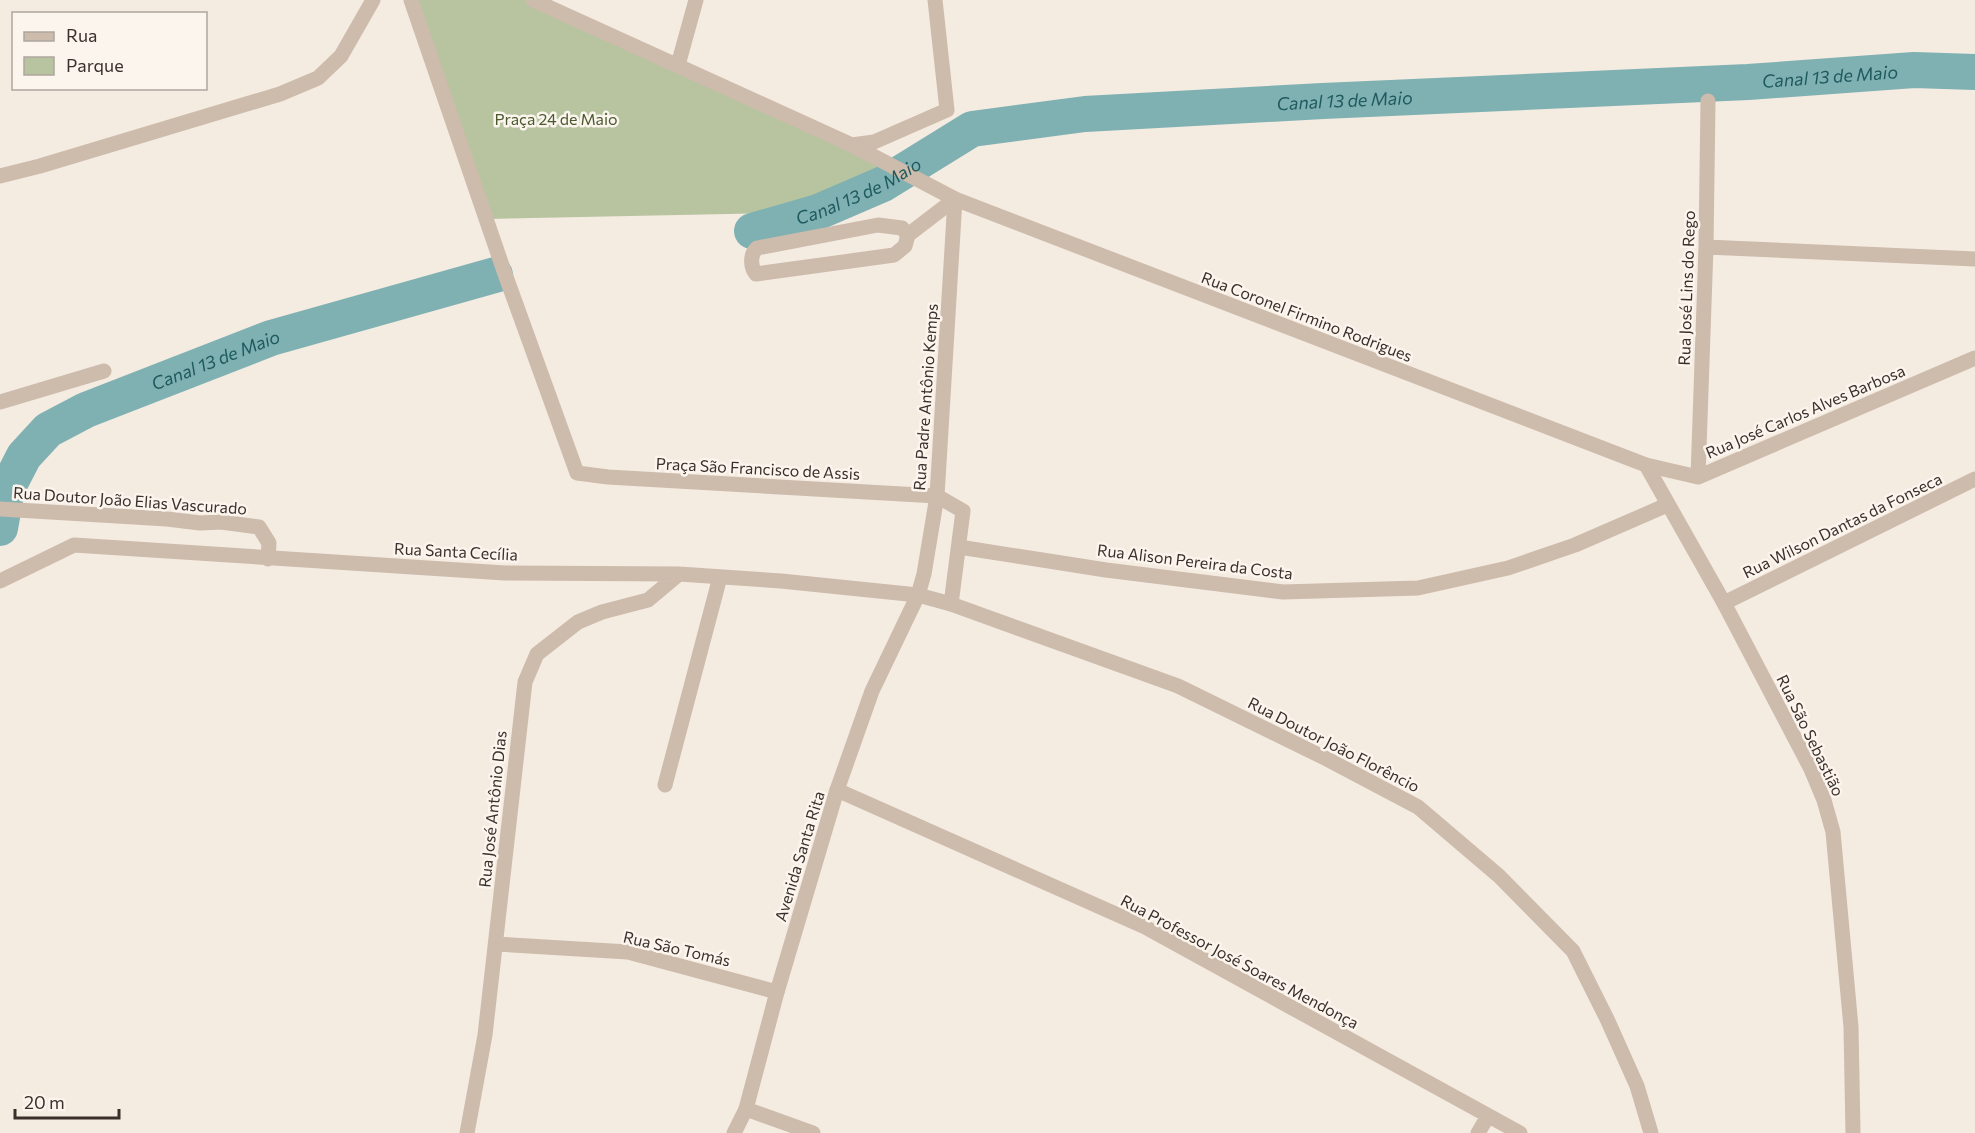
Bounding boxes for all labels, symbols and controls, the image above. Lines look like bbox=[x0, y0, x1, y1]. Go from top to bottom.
legend bbox=[12, 12, 207, 90]
text: Rua bbox=[66, 24, 97, 46]
text: Parque bbox=[66, 54, 124, 76]
water label: Canal 13 de Maio bbox=[1761, 60, 1899, 92]
water label: Canal 13 de Maio bbox=[1276, 86, 1413, 115]
park label: Praça 24 de Maio bbox=[494, 109, 618, 128]
water label: Canal 13 de Maio bbox=[793, 152, 925, 229]
street label: Rua José Lins do Rego bbox=[1674, 210, 1698, 366]
street label: Rua Coronel Firmino Rodrigues bbox=[1199, 267, 1415, 365]
street label: Rua Padre Antônio Kemps bbox=[909, 303, 941, 491]
water label: Canal 13 de Maio bbox=[148, 325, 282, 395]
street label: Rua José Carlos Alves Barbosa bbox=[1702, 360, 1908, 462]
street label: Praça São Francisco de Assis bbox=[655, 453, 861, 483]
street label: Rua Wilson Dantas da Fonseca bbox=[1739, 468, 1945, 582]
street label: Rua Doutor João Elias Vascurado bbox=[12, 482, 248, 518]
street label: Rua Santa Cecília bbox=[394, 538, 518, 564]
street label: Rua Alison Pereira da Costa bbox=[1096, 540, 1294, 582]
street label: Rua São Sebastião bbox=[1773, 671, 1849, 799]
street label: Rua Doutor João Florêncio bbox=[1245, 692, 1423, 796]
street label: Rua José Antônio Dias bbox=[474, 730, 510, 888]
street label: Avenida Santa Rita bbox=[770, 788, 828, 924]
street label: Rua Professor José Soares Mendonça bbox=[1118, 890, 1362, 1032]
street label: Rua São Tomás bbox=[622, 926, 732, 970]
scale bar bbox=[15, 1082, 118, 1120]
text: 20 m bbox=[24, 1091, 65, 1113]

